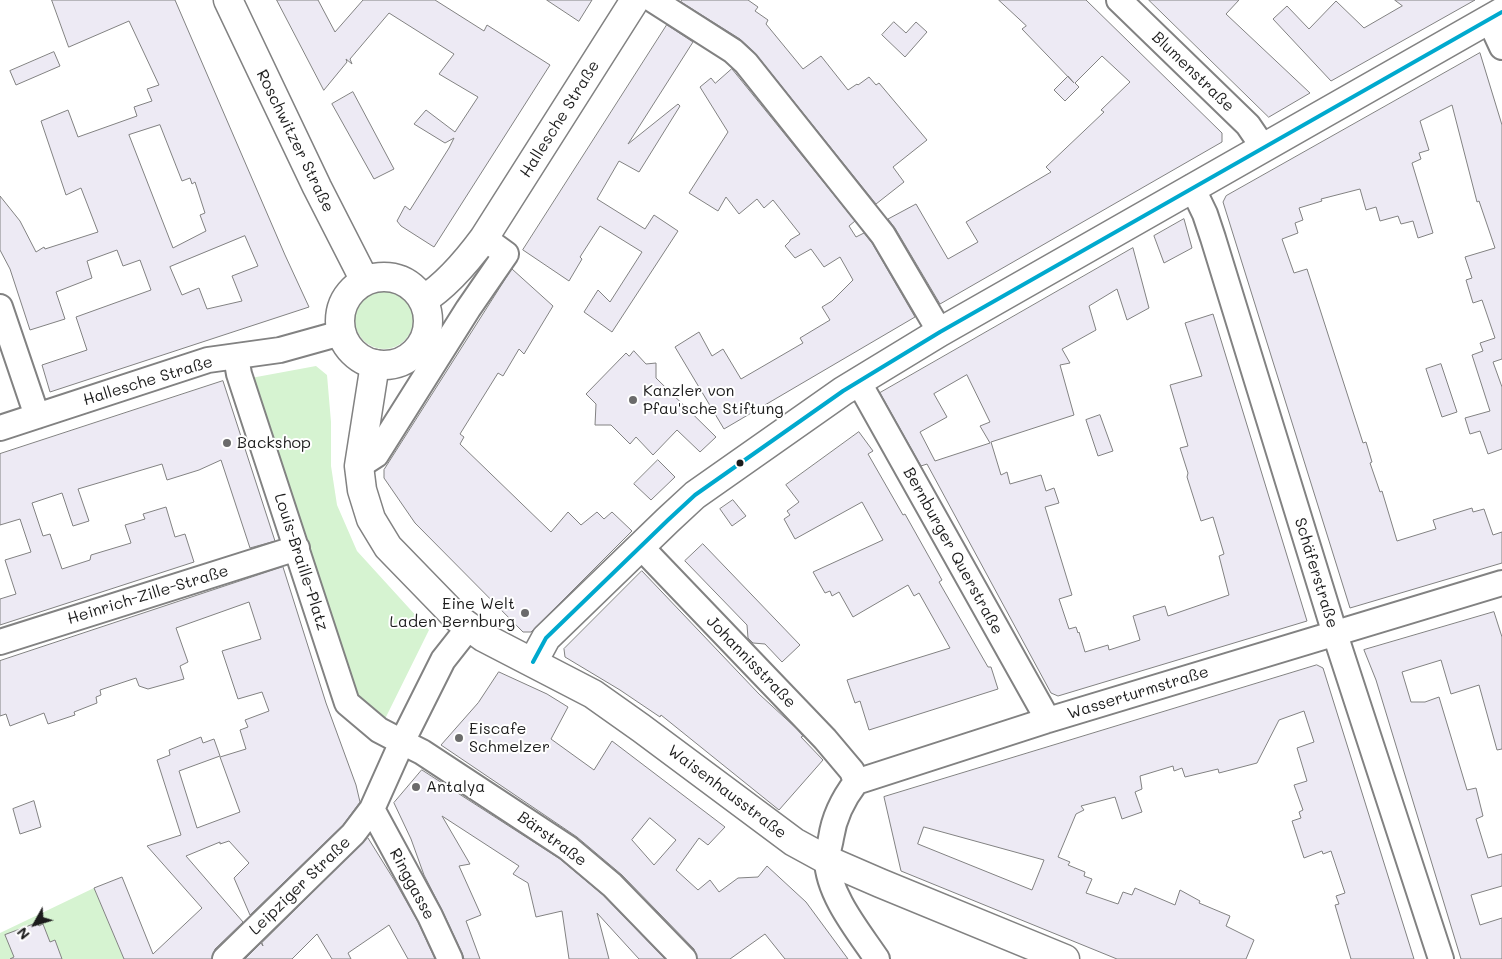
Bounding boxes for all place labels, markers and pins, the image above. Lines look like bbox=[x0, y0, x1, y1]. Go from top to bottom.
place label: Kanzler von Pfau'sche Stiftung bbox=[643, 381, 784, 419]
marker: Kanzler von Pfau'sche Stiftung bbox=[627, 394, 639, 406]
place label: Backshop bbox=[237, 433, 311, 453]
marker: Backshop bbox=[221, 437, 233, 449]
unlabelled marker bbox=[735, 458, 745, 468]
place label: Eine Welt Laden Bernburg bbox=[390, 594, 515, 632]
marker: Eine Welt Laden Bernburg bbox=[519, 607, 531, 619]
place label: Eiscafe Schmelzer bbox=[469, 719, 550, 757]
marker: Eiscafe Schmelzer bbox=[453, 732, 465, 744]
place label: Antalya bbox=[426, 777, 485, 797]
marker: Antalya bbox=[410, 781, 422, 793]

